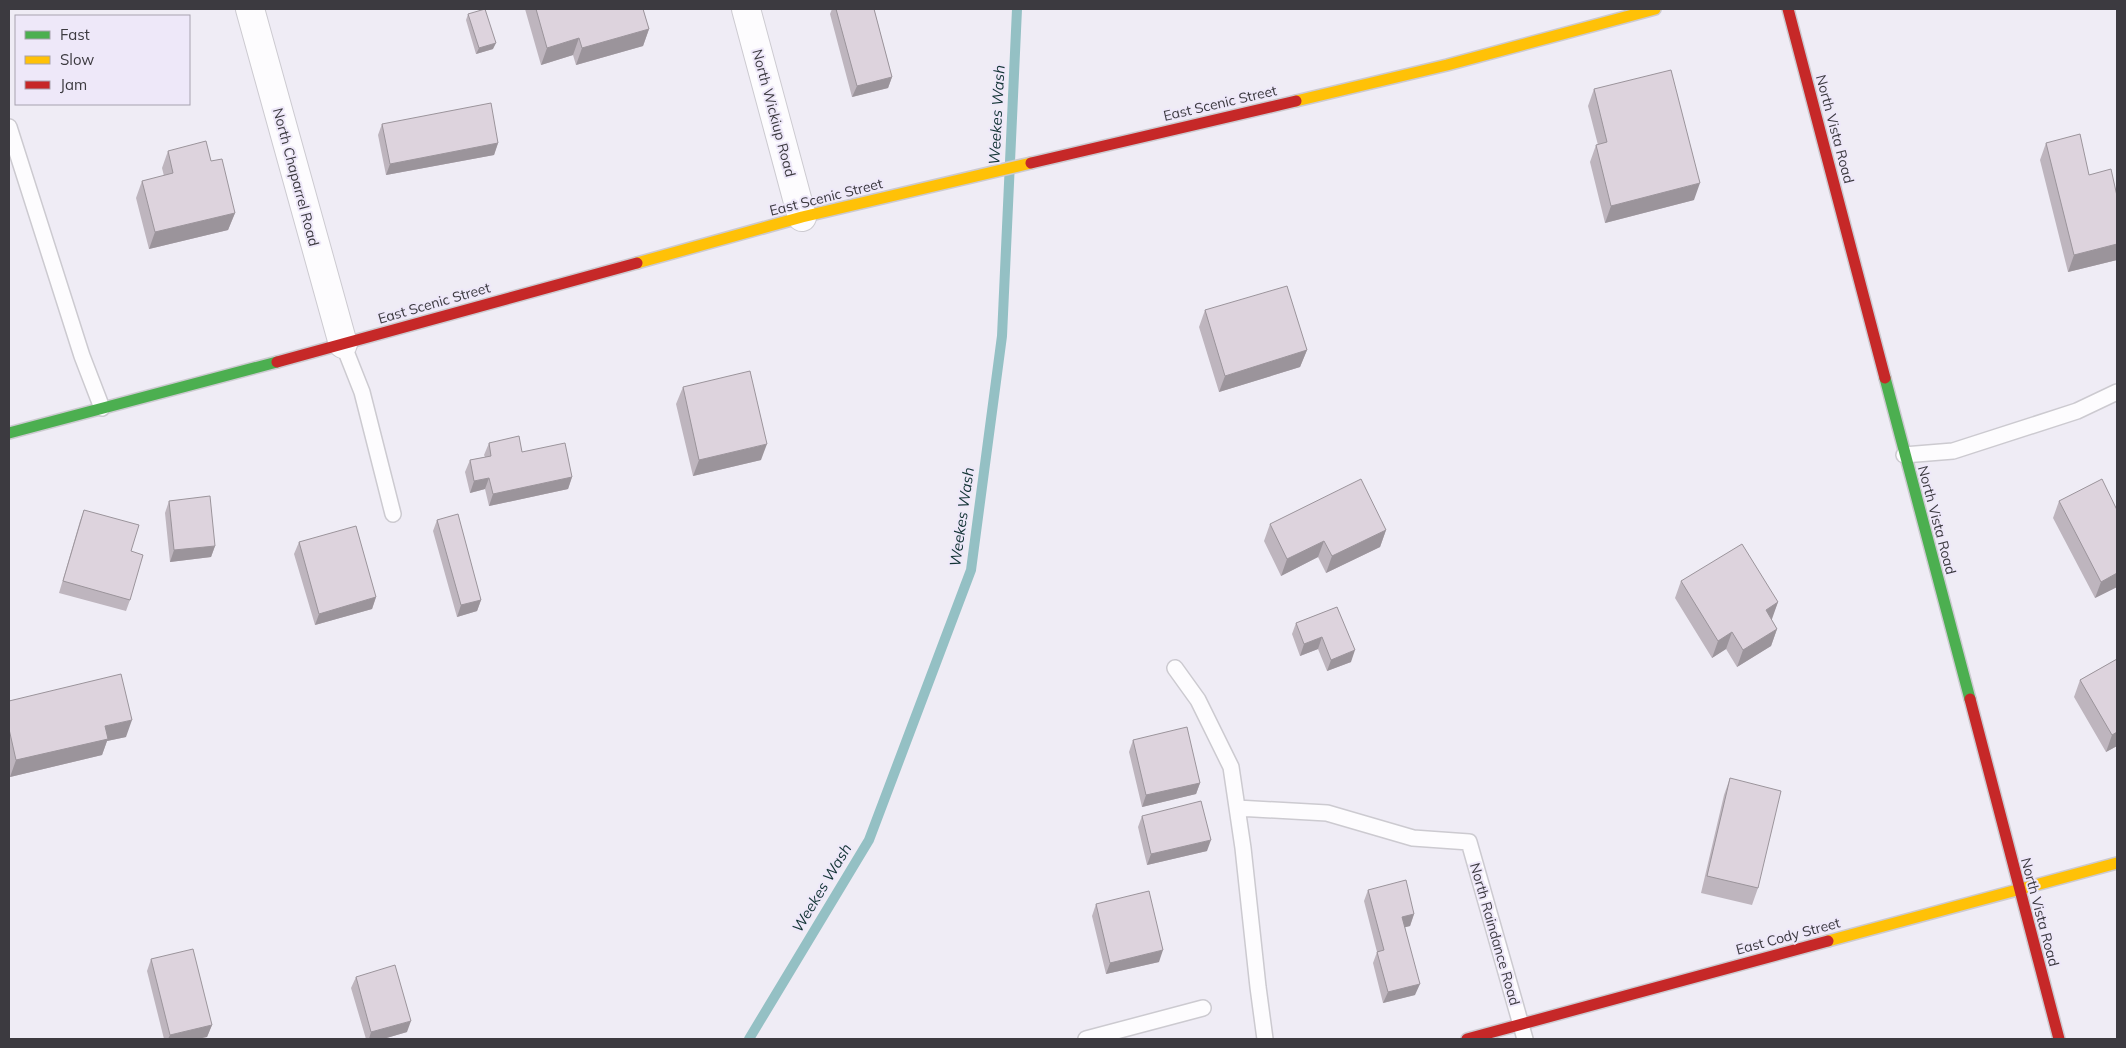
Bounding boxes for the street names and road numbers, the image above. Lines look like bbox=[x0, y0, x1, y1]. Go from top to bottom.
street label: North Wickiup Road bbox=[748, 47, 800, 179]
street label: North Vista Road bbox=[1812, 73, 1858, 185]
street label: East Scenic Street bbox=[1162, 81, 1279, 125]
street label: North Chaparrel Road bbox=[269, 106, 323, 248]
street label: East Scenic Street bbox=[768, 174, 885, 220]
street label: East Scenic Street bbox=[376, 278, 492, 328]
street label: North Vista Road bbox=[1914, 464, 1960, 576]
street label: North Vista Road bbox=[2017, 856, 2063, 968]
street label: North Raindance Road bbox=[1466, 861, 1524, 1007]
street label: East Cody Street bbox=[1734, 913, 1842, 959]

